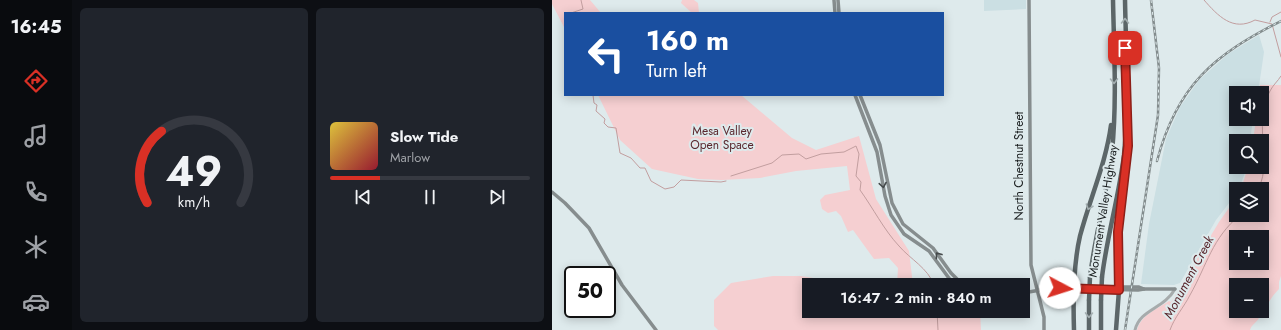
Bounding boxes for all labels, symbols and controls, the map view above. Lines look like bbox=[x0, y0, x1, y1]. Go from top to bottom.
text: 16:45 bbox=[10, 14, 62, 40]
one-way arrow bbox=[1121, 18, 1129, 24]
text: 160 m bbox=[646, 20, 729, 61]
icon: left bbox=[580, 28, 632, 80]
pin bbox=[1108, 31, 1142, 65]
icon: arrive bbox=[1114, 37, 1136, 59]
text: Turn left bbox=[646, 58, 706, 84]
icon: directions bbox=[22, 67, 50, 95]
one-way arrow bbox=[1110, 78, 1118, 84]
map controls bbox=[1229, 86, 1269, 318]
button: sound bbox=[1229, 86, 1269, 126]
street label: North Chestnut Street bbox=[1010, 111, 1028, 220]
icon: music bbox=[22, 122, 50, 150]
park label: Mesa Valley Open Space bbox=[690, 122, 754, 154]
text: Slow Tide bbox=[390, 126, 458, 148]
button: search bbox=[1229, 134, 1269, 174]
text: 49 bbox=[166, 141, 222, 202]
street label: Monument Valley Highway bbox=[1084, 143, 1122, 279]
text: Marlow bbox=[390, 148, 430, 167]
icon: phone bbox=[22, 178, 50, 206]
one-way arrow bbox=[878, 182, 887, 188]
button: layers bbox=[1229, 182, 1269, 222]
icon: previous bbox=[352, 186, 374, 208]
icon: pause bbox=[419, 186, 441, 208]
icon: next bbox=[486, 186, 508, 208]
text: km/h bbox=[178, 192, 210, 212]
one-way arrow bbox=[1085, 203, 1094, 210]
button: + bbox=[1229, 230, 1269, 270]
water label: Monument Creek bbox=[1159, 232, 1219, 322]
icon: climate bbox=[22, 233, 50, 261]
one-way arrow bbox=[936, 252, 943, 259]
speed limit sign: 50 bbox=[564, 266, 616, 318]
position arrow bbox=[1039, 267, 1081, 309]
button: − bbox=[1229, 278, 1269, 318]
text: 16:47 · 2 min · 840 m bbox=[840, 287, 992, 309]
icon: car bbox=[22, 288, 50, 316]
one-way arrow bbox=[1085, 312, 1093, 318]

